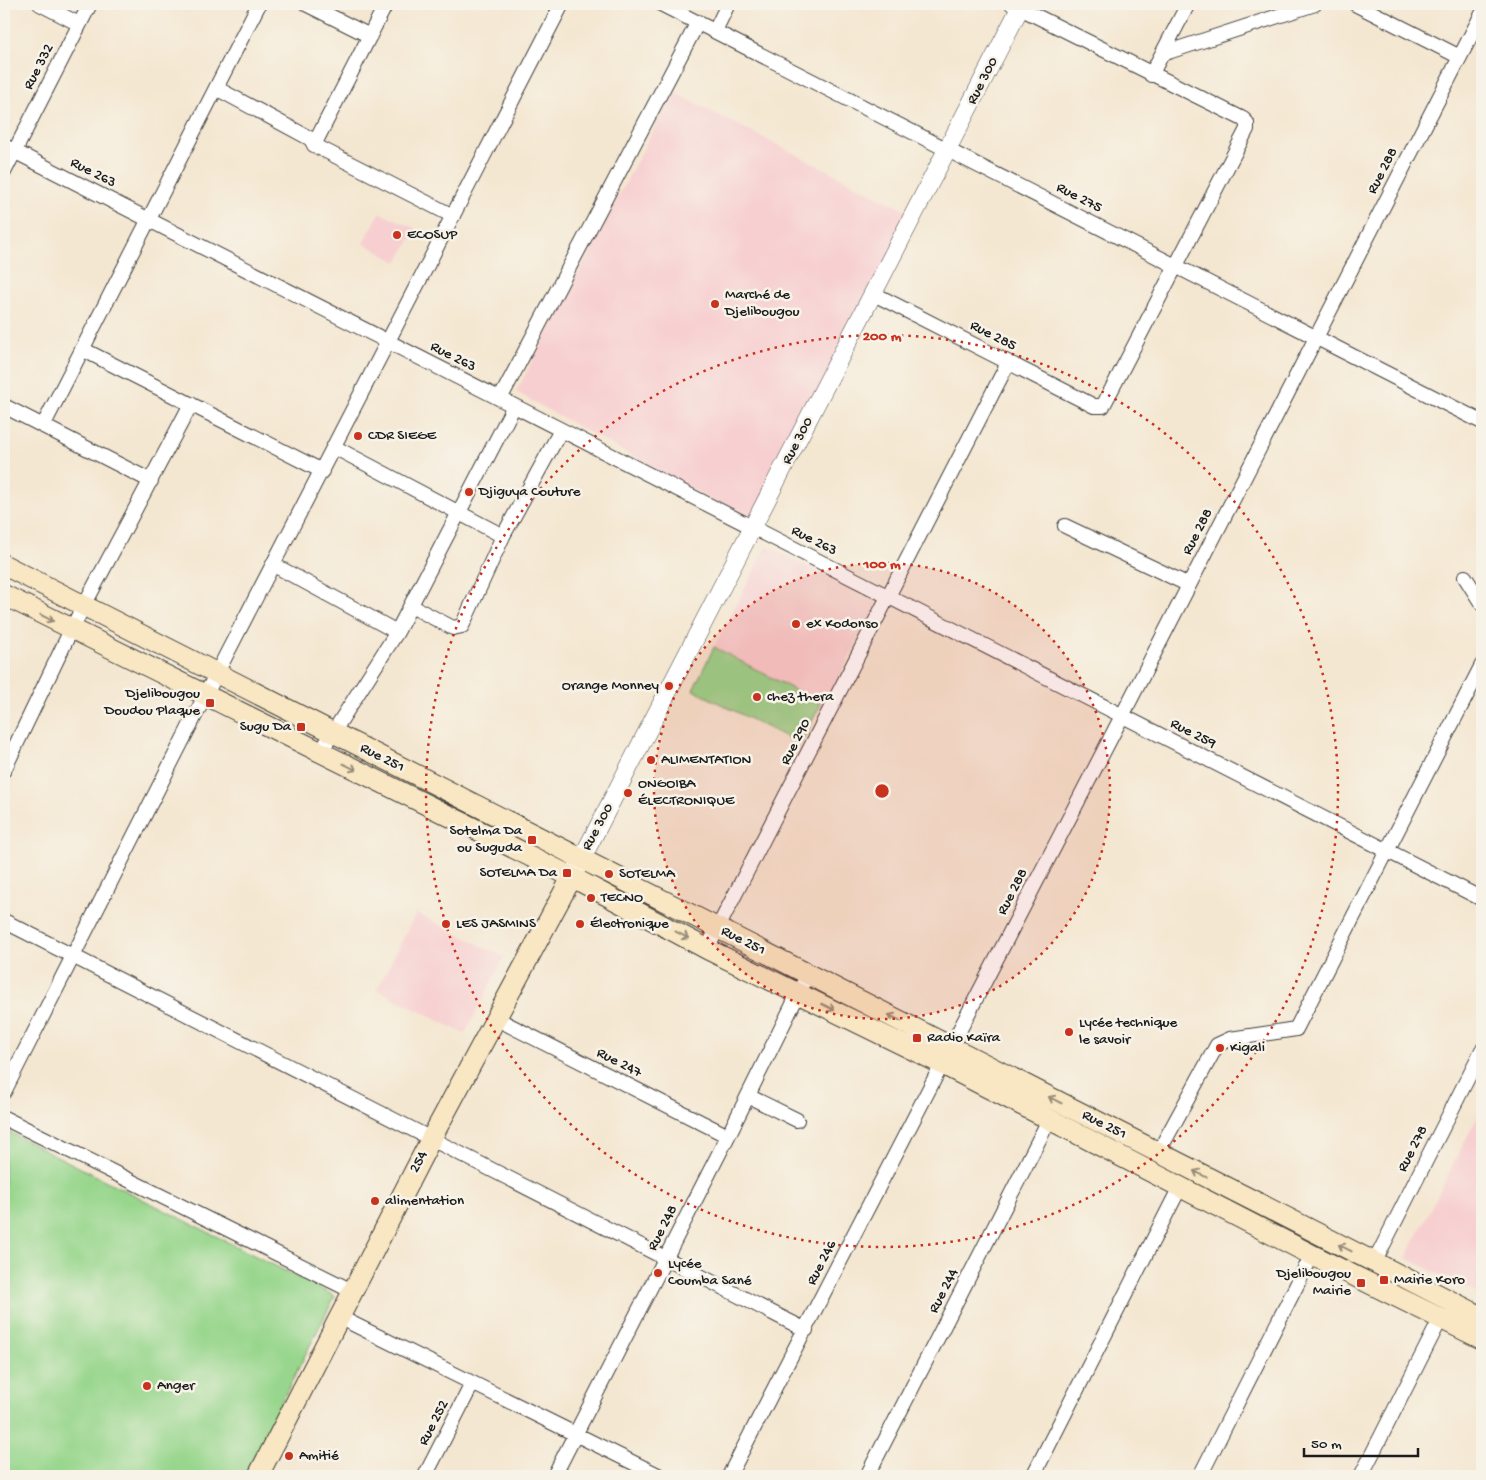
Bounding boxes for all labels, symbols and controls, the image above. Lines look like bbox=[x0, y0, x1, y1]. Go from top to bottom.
street label: Rue 332 bbox=[20, 41, 58, 93]
street label: Rue 300 bbox=[963, 54, 1003, 108]
street label: Rue 288 bbox=[1364, 145, 1402, 197]
street label: Rue 263 bbox=[67, 154, 119, 192]
street label: Rue 275 bbox=[1053, 179, 1105, 217]
place label: ECOSUP bbox=[407, 226, 458, 244]
marker: ECOSUP bbox=[391, 229, 403, 241]
place label: Marché de Djelibougou bbox=[724, 286, 800, 321]
marker: Marché de Djelibougou bbox=[709, 298, 721, 310]
street label: Rue 285 bbox=[967, 317, 1019, 355]
text: 200 m bbox=[863, 328, 902, 346]
street label: Rue 263 bbox=[427, 338, 479, 376]
street label: Rue 300 bbox=[778, 414, 818, 468]
place label: CDR SIEGE bbox=[368, 427, 437, 445]
marker: CDR SIEGE bbox=[352, 430, 364, 442]
place label: Djiguya Couture bbox=[478, 483, 581, 501]
marker: Djiguya Couture bbox=[463, 486, 475, 498]
street label: Rue 288 bbox=[1179, 506, 1217, 558]
street label: Rue 263 bbox=[788, 522, 840, 560]
text: 100 m bbox=[862, 556, 901, 574]
one-way arrow bbox=[39, 614, 54, 623]
place label: ex Kodonso bbox=[806, 615, 878, 633]
marker: ex Kodonso bbox=[790, 618, 802, 630]
place label: Orange Monney bbox=[562, 677, 660, 695]
marker: Orange Monney bbox=[663, 680, 675, 692]
place label: Djelibougou Doudou Plaque bbox=[104, 685, 200, 720]
place label: chez thera bbox=[767, 688, 834, 706]
marker: chez thera bbox=[751, 691, 763, 703]
marker: Djelibougou Doudou Plaque bbox=[204, 697, 216, 709]
street label: Rue 290 bbox=[777, 715, 815, 768]
street label: Rue 259 bbox=[1167, 715, 1219, 753]
place label: Sugu Da bbox=[240, 718, 292, 736]
marker: Sugu Da bbox=[295, 721, 307, 733]
street label: Rue 251 bbox=[357, 739, 407, 777]
place label: ALIMENTATION bbox=[661, 751, 752, 769]
marker: ALIMENTATION bbox=[645, 754, 657, 766]
one-way arrow bbox=[342, 762, 357, 772]
place label: ONGOIBA ÉLECTRONIQUE bbox=[638, 775, 735, 810]
centre of rings bbox=[873, 782, 891, 800]
marker: ONGOIBA ÉLECTRONIQUE bbox=[622, 787, 634, 799]
street label: Rue 300 bbox=[578, 800, 618, 854]
place label: Sotelma Da ou Suguda bbox=[449, 822, 523, 857]
marker: Sotelma Da ou Suguda bbox=[526, 834, 538, 846]
place label: SOTELMA Da bbox=[479, 864, 558, 882]
place label: SOTELMA bbox=[619, 865, 676, 883]
street label: Rue 288 bbox=[994, 866, 1032, 918]
marker: SOTELMA Da bbox=[561, 867, 573, 879]
marker: SOTELMA bbox=[603, 868, 615, 880]
place label: TECNO bbox=[600, 889, 643, 907]
marker: TECNO bbox=[585, 892, 597, 904]
place label: LES JASMINS bbox=[456, 915, 536, 933]
place label: Électronique bbox=[590, 915, 669, 933]
marker: LES JASMINS bbox=[440, 918, 452, 930]
marker: Électronique bbox=[574, 918, 586, 930]
street label: Rue 251 bbox=[718, 922, 768, 960]
one-way arrow bbox=[674, 931, 689, 941]
one-way arrow bbox=[820, 1003, 835, 1013]
one-way arrow bbox=[888, 1013, 903, 1022]
place label: Lycée technique le savoir bbox=[1079, 1014, 1177, 1049]
marker: Lycée technique le savoir bbox=[1063, 1026, 1075, 1038]
place label: Radio Kaïra bbox=[927, 1029, 1001, 1047]
marker: Radio Kaïra bbox=[911, 1032, 923, 1044]
place label: Kigali bbox=[1230, 1039, 1265, 1057]
marker: Kigali bbox=[1214, 1042, 1226, 1054]
street label: Rue 247 bbox=[593, 1044, 646, 1083]
one-way arrow bbox=[1048, 1095, 1063, 1104]
street label: Rue 251 bbox=[1079, 1106, 1129, 1144]
street label: Rue 278 bbox=[1394, 1123, 1432, 1175]
street label: 254 bbox=[406, 1148, 432, 1176]
one-way arrow bbox=[1193, 1169, 1208, 1178]
place label: alimentation bbox=[385, 1192, 464, 1210]
marker: alimentation bbox=[369, 1195, 381, 1207]
street label: Rue 248 bbox=[644, 1202, 682, 1254]
street label: Rue 246 bbox=[803, 1237, 841, 1289]
one-way arrow bbox=[1338, 1243, 1353, 1252]
place label: Lycée Coumba Sané bbox=[668, 1255, 752, 1290]
place label: Djelibougou Mairie bbox=[1275, 1265, 1351, 1300]
street label: Rue 244 bbox=[925, 1266, 963, 1316]
marker: Lycée Coumba Sané bbox=[652, 1267, 664, 1279]
place label: Mairie Koro bbox=[1394, 1271, 1465, 1289]
marker: Mairie Koro bbox=[1378, 1274, 1390, 1286]
marker: Djelibougou Mairie bbox=[1355, 1277, 1367, 1289]
place label: Anger bbox=[157, 1377, 196, 1395]
marker: Anger bbox=[141, 1380, 153, 1392]
street label: Rue 252 bbox=[415, 1397, 453, 1449]
scale bar bbox=[1304, 1425, 1417, 1457]
text: 50 m bbox=[1311, 1436, 1342, 1454]
place label: Amitié bbox=[299, 1447, 339, 1465]
marker: Amitié bbox=[283, 1450, 295, 1462]

